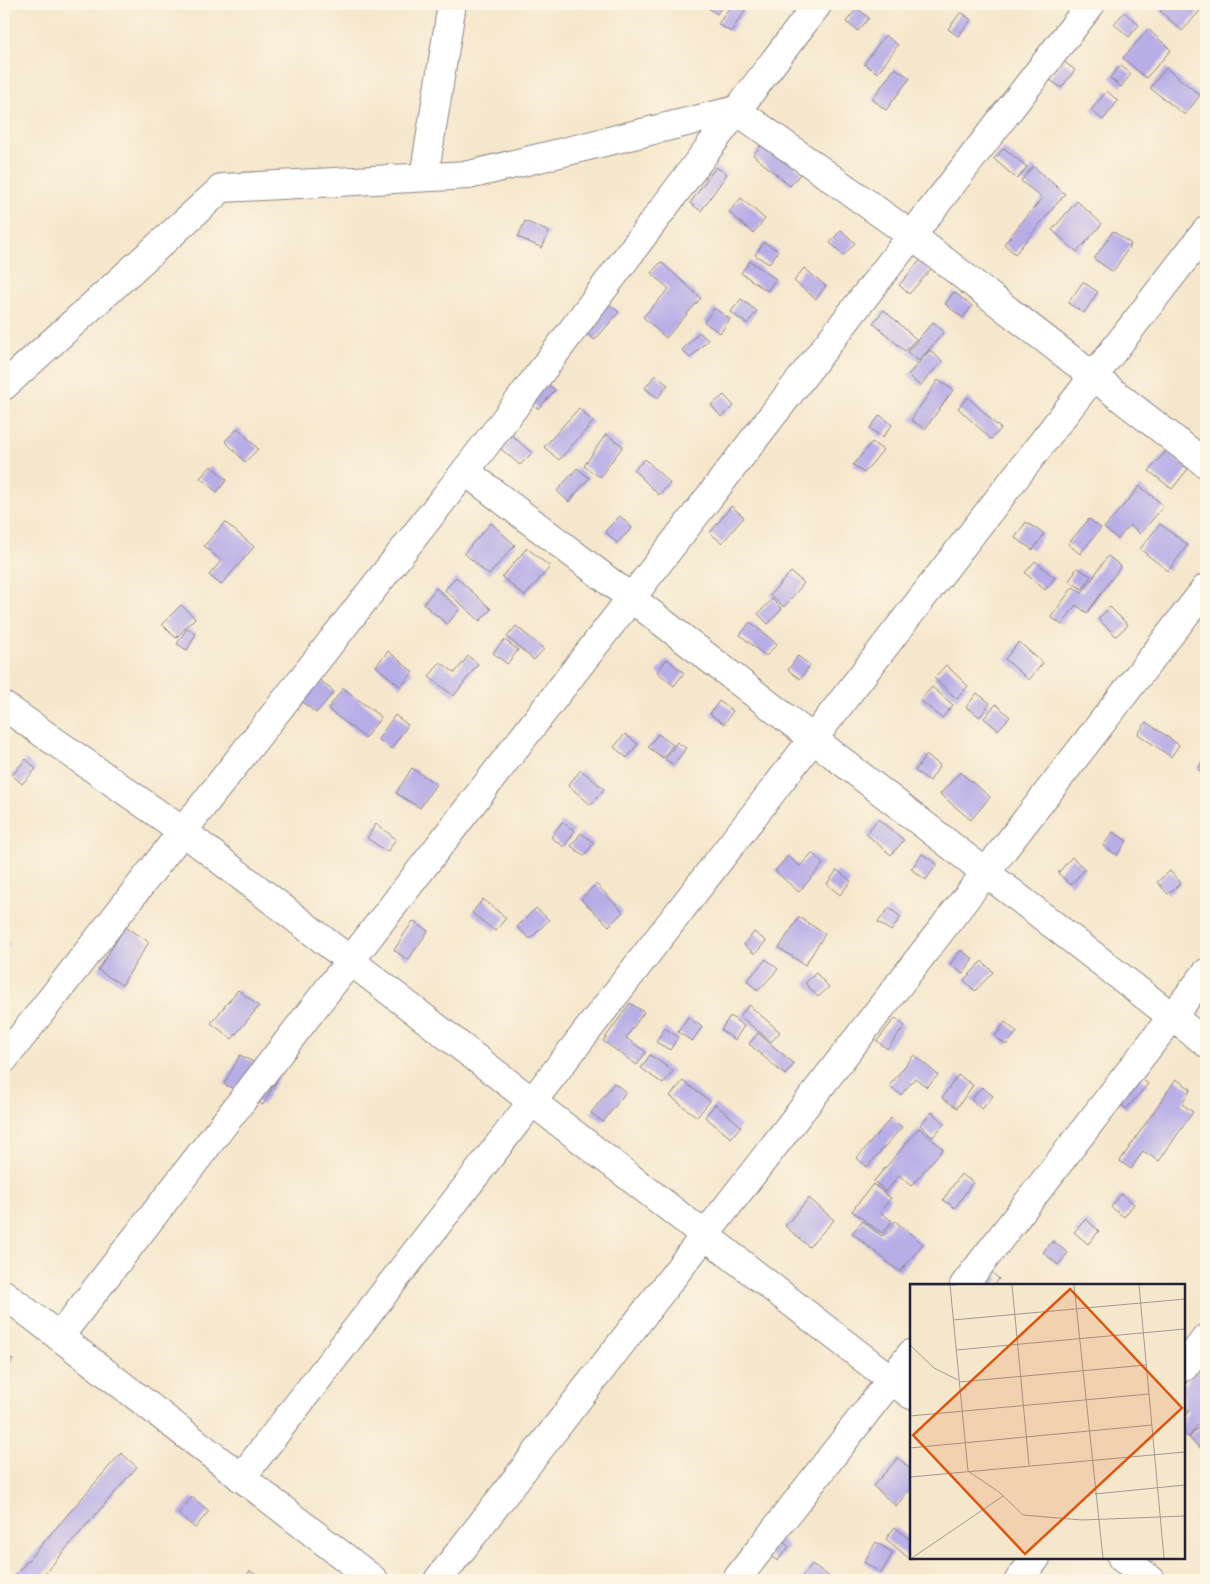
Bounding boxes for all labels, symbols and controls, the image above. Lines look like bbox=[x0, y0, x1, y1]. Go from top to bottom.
inset map bbox=[910, 1284, 1185, 1559]

